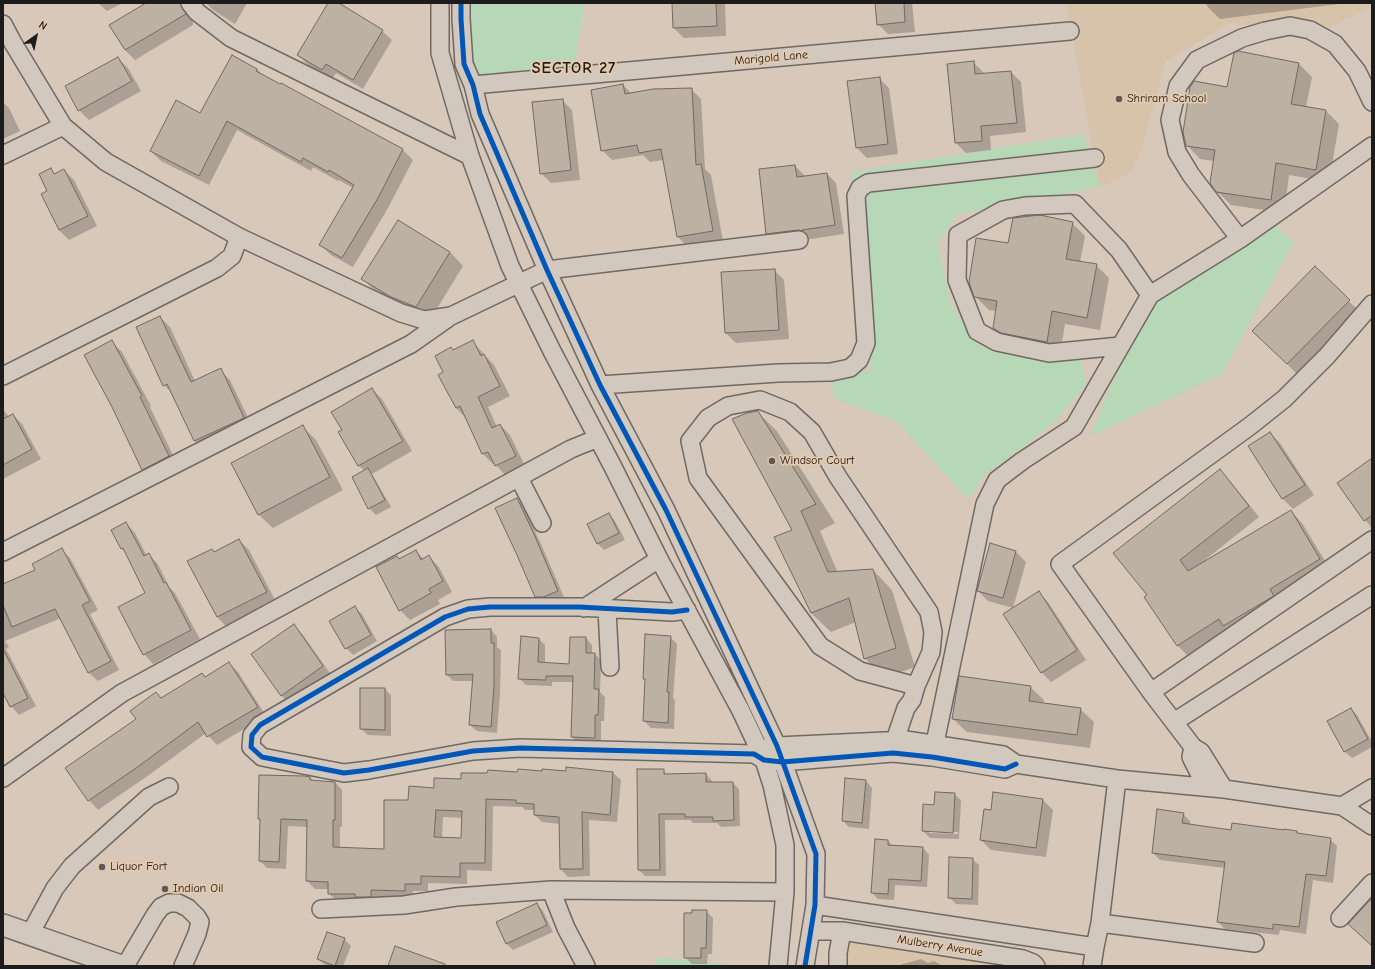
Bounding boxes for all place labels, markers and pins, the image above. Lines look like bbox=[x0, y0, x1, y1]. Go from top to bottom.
place label: Shriram School bbox=[1127, 92, 1206, 106]
marker: Shriram School bbox=[1114, 94, 1124, 104]
place label: Windsor Court bbox=[780, 454, 854, 468]
marker: Windsor Court bbox=[767, 456, 777, 466]
place label: Liquor Fort bbox=[110, 860, 167, 874]
marker: Liquor Fort bbox=[97, 862, 107, 872]
place label: Indian Oil bbox=[173, 882, 223, 896]
marker: Indian Oil bbox=[160, 884, 170, 894]

